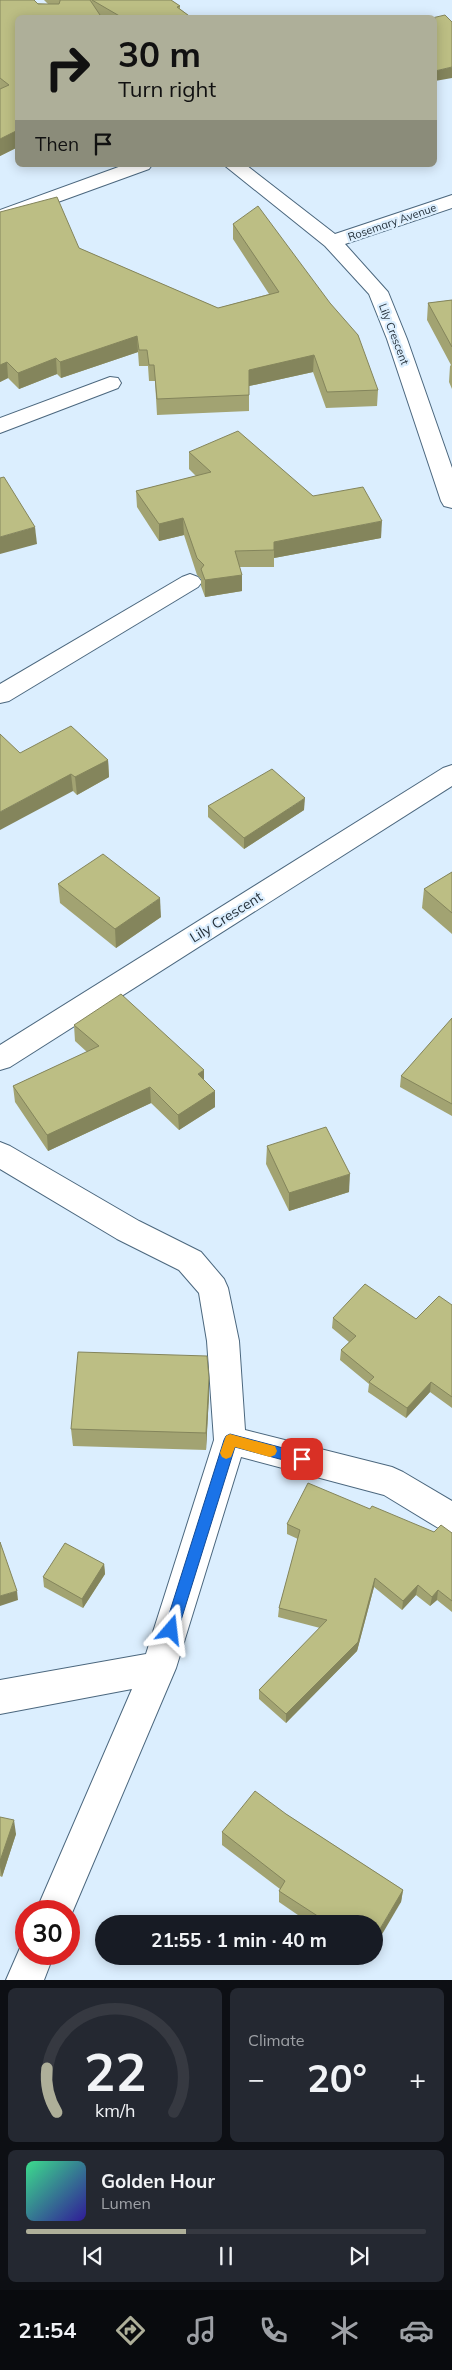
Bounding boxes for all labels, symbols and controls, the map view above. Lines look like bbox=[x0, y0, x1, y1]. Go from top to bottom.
text: 30 m bbox=[118, 32, 201, 76]
icon: right bbox=[35, 35, 100, 100]
text: Turn right bbox=[118, 75, 216, 103]
icon: arrive bbox=[89, 130, 117, 158]
text: Then bbox=[35, 132, 79, 156]
street label: Rosemary Avenue bbox=[346, 200, 438, 244]
street label: Lily Crescent bbox=[376, 301, 412, 367]
street label: Lily Crescent bbox=[186, 888, 266, 946]
pin bbox=[281, 1438, 323, 1480]
icon: arrive bbox=[288, 1445, 316, 1473]
position arrow bbox=[144, 1603, 196, 1655]
speed limit sign: 30 bbox=[15, 1900, 80, 1965]
text: 21:55 · 1 min · 40 m bbox=[151, 1928, 327, 1952]
text: Climate bbox=[248, 2030, 304, 2050]
text: 22 bbox=[84, 2039, 146, 2104]
text: 20° bbox=[307, 2054, 367, 2102]
text: − bbox=[248, 2061, 265, 2096]
text: + bbox=[409, 2061, 426, 2096]
text: km/h bbox=[95, 2099, 135, 2121]
text: Golden Hour bbox=[101, 2169, 215, 2193]
text: Lumen bbox=[101, 2193, 151, 2213]
icon: previous bbox=[79, 2242, 107, 2270]
icon: pause bbox=[212, 2242, 240, 2270]
icon: next bbox=[345, 2242, 373, 2270]
icon: directions bbox=[113, 2313, 148, 2348]
icon: music bbox=[184, 2313, 219, 2348]
icon: phone bbox=[256, 2313, 291, 2348]
icon: climate bbox=[327, 2313, 362, 2348]
icon: car bbox=[399, 2313, 434, 2348]
text: 21:54 bbox=[18, 2316, 76, 2344]

